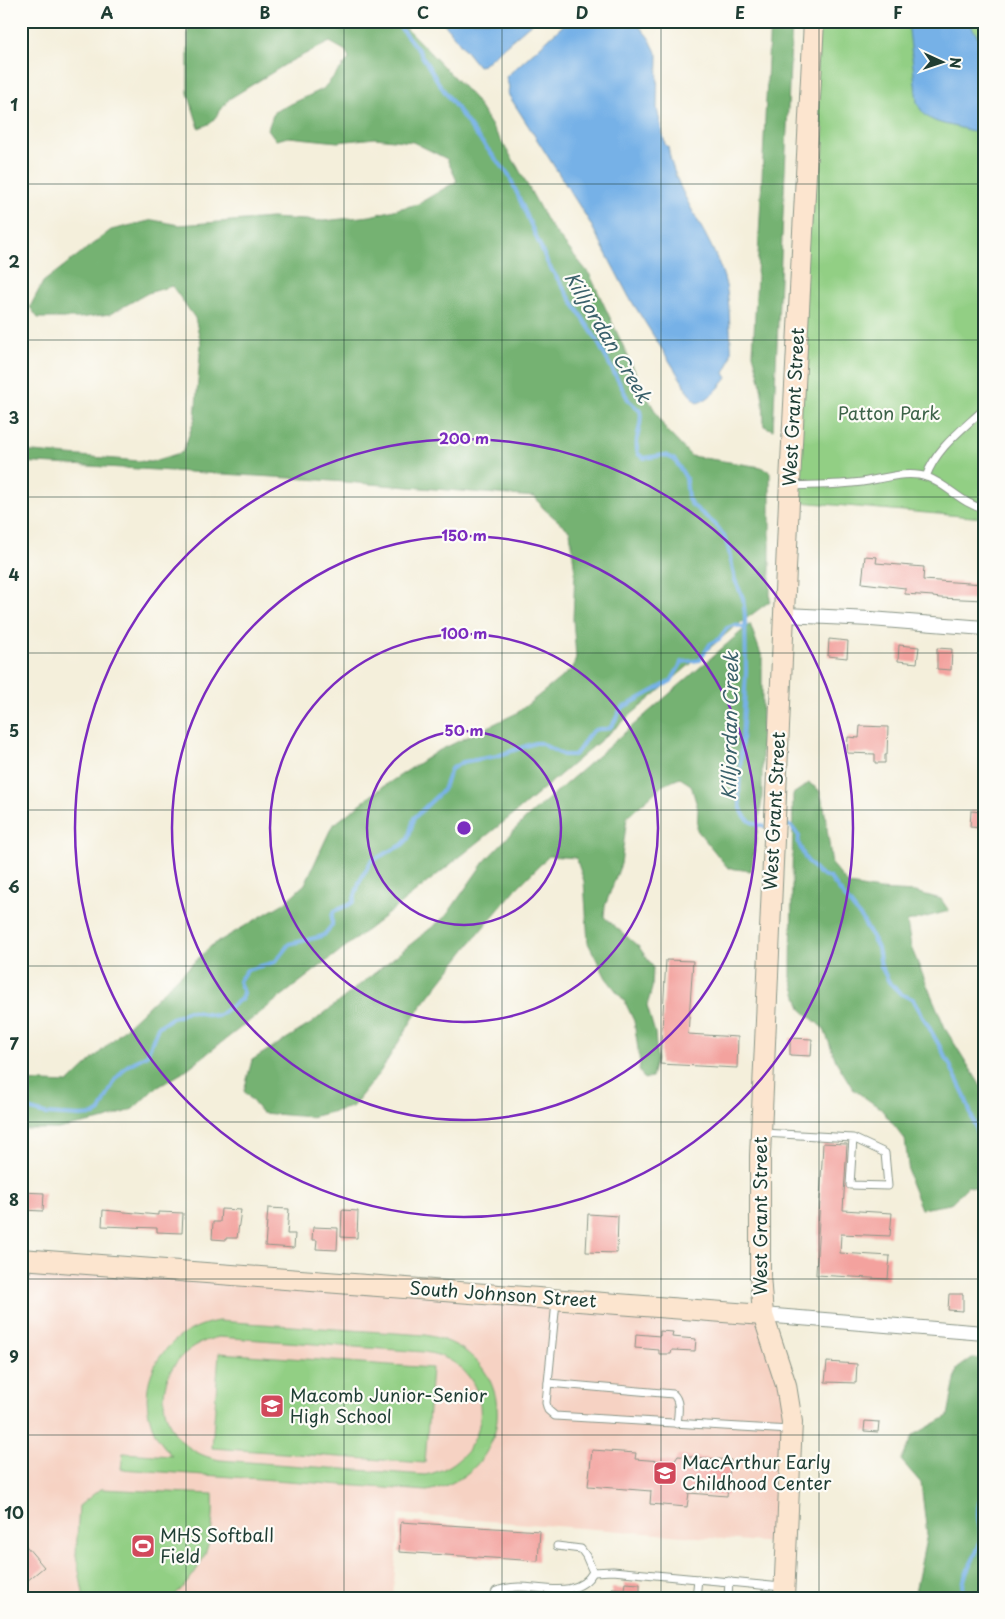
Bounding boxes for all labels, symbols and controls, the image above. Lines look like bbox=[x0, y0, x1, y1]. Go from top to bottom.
text: A bbox=[101, 0, 114, 24]
text: B bbox=[260, 0, 271, 24]
text: C bbox=[417, 0, 429, 24]
text: D bbox=[576, 0, 588, 24]
text: E bbox=[735, 0, 745, 24]
text: F bbox=[893, 0, 903, 24]
north arrow bbox=[918, 38, 968, 88]
text: N bbox=[945, 57, 966, 69]
text: 1 bbox=[10, 92, 18, 116]
text: 2 bbox=[8, 249, 20, 273]
water label: Killjordan Creek bbox=[559, 266, 660, 409]
street label: West Grant Street bbox=[775, 327, 810, 487]
park label: Patton Park bbox=[838, 399, 940, 426]
text: 3 bbox=[9, 405, 19, 429]
text: 200 m bbox=[439, 426, 489, 449]
text: 150 m bbox=[441, 523, 487, 546]
text: 4 bbox=[9, 562, 20, 586]
text: 100 m bbox=[441, 621, 487, 644]
water label: Killjordan Creek bbox=[714, 650, 744, 801]
text: 5 bbox=[9, 718, 19, 742]
text: 50 m bbox=[445, 718, 483, 741]
street label: West Grant Street bbox=[756, 731, 791, 891]
centre of rings bbox=[455, 819, 473, 837]
text: 6 bbox=[8, 874, 20, 898]
text: 7 bbox=[9, 1031, 19, 1055]
street label: West Grant Street bbox=[746, 1136, 773, 1296]
text: 8 bbox=[9, 1187, 19, 1211]
street label: South Johnson Street bbox=[409, 1274, 597, 1314]
text: 9 bbox=[9, 1344, 19, 1368]
place label: Macomb Junior-Senior High School bbox=[290, 1381, 488, 1429]
school or university icon: Macomb Junior-Senior High School bbox=[259, 1393, 285, 1419]
place label: MacArthur Early Childhood Center bbox=[682, 1448, 832, 1496]
school or university icon: MacArthur Early Childhood Center bbox=[652, 1460, 678, 1486]
text: 10 bbox=[4, 1500, 24, 1524]
place label: MHS Softball Field bbox=[160, 1521, 274, 1569]
sports icon: MHS Softball Field bbox=[130, 1533, 156, 1559]

